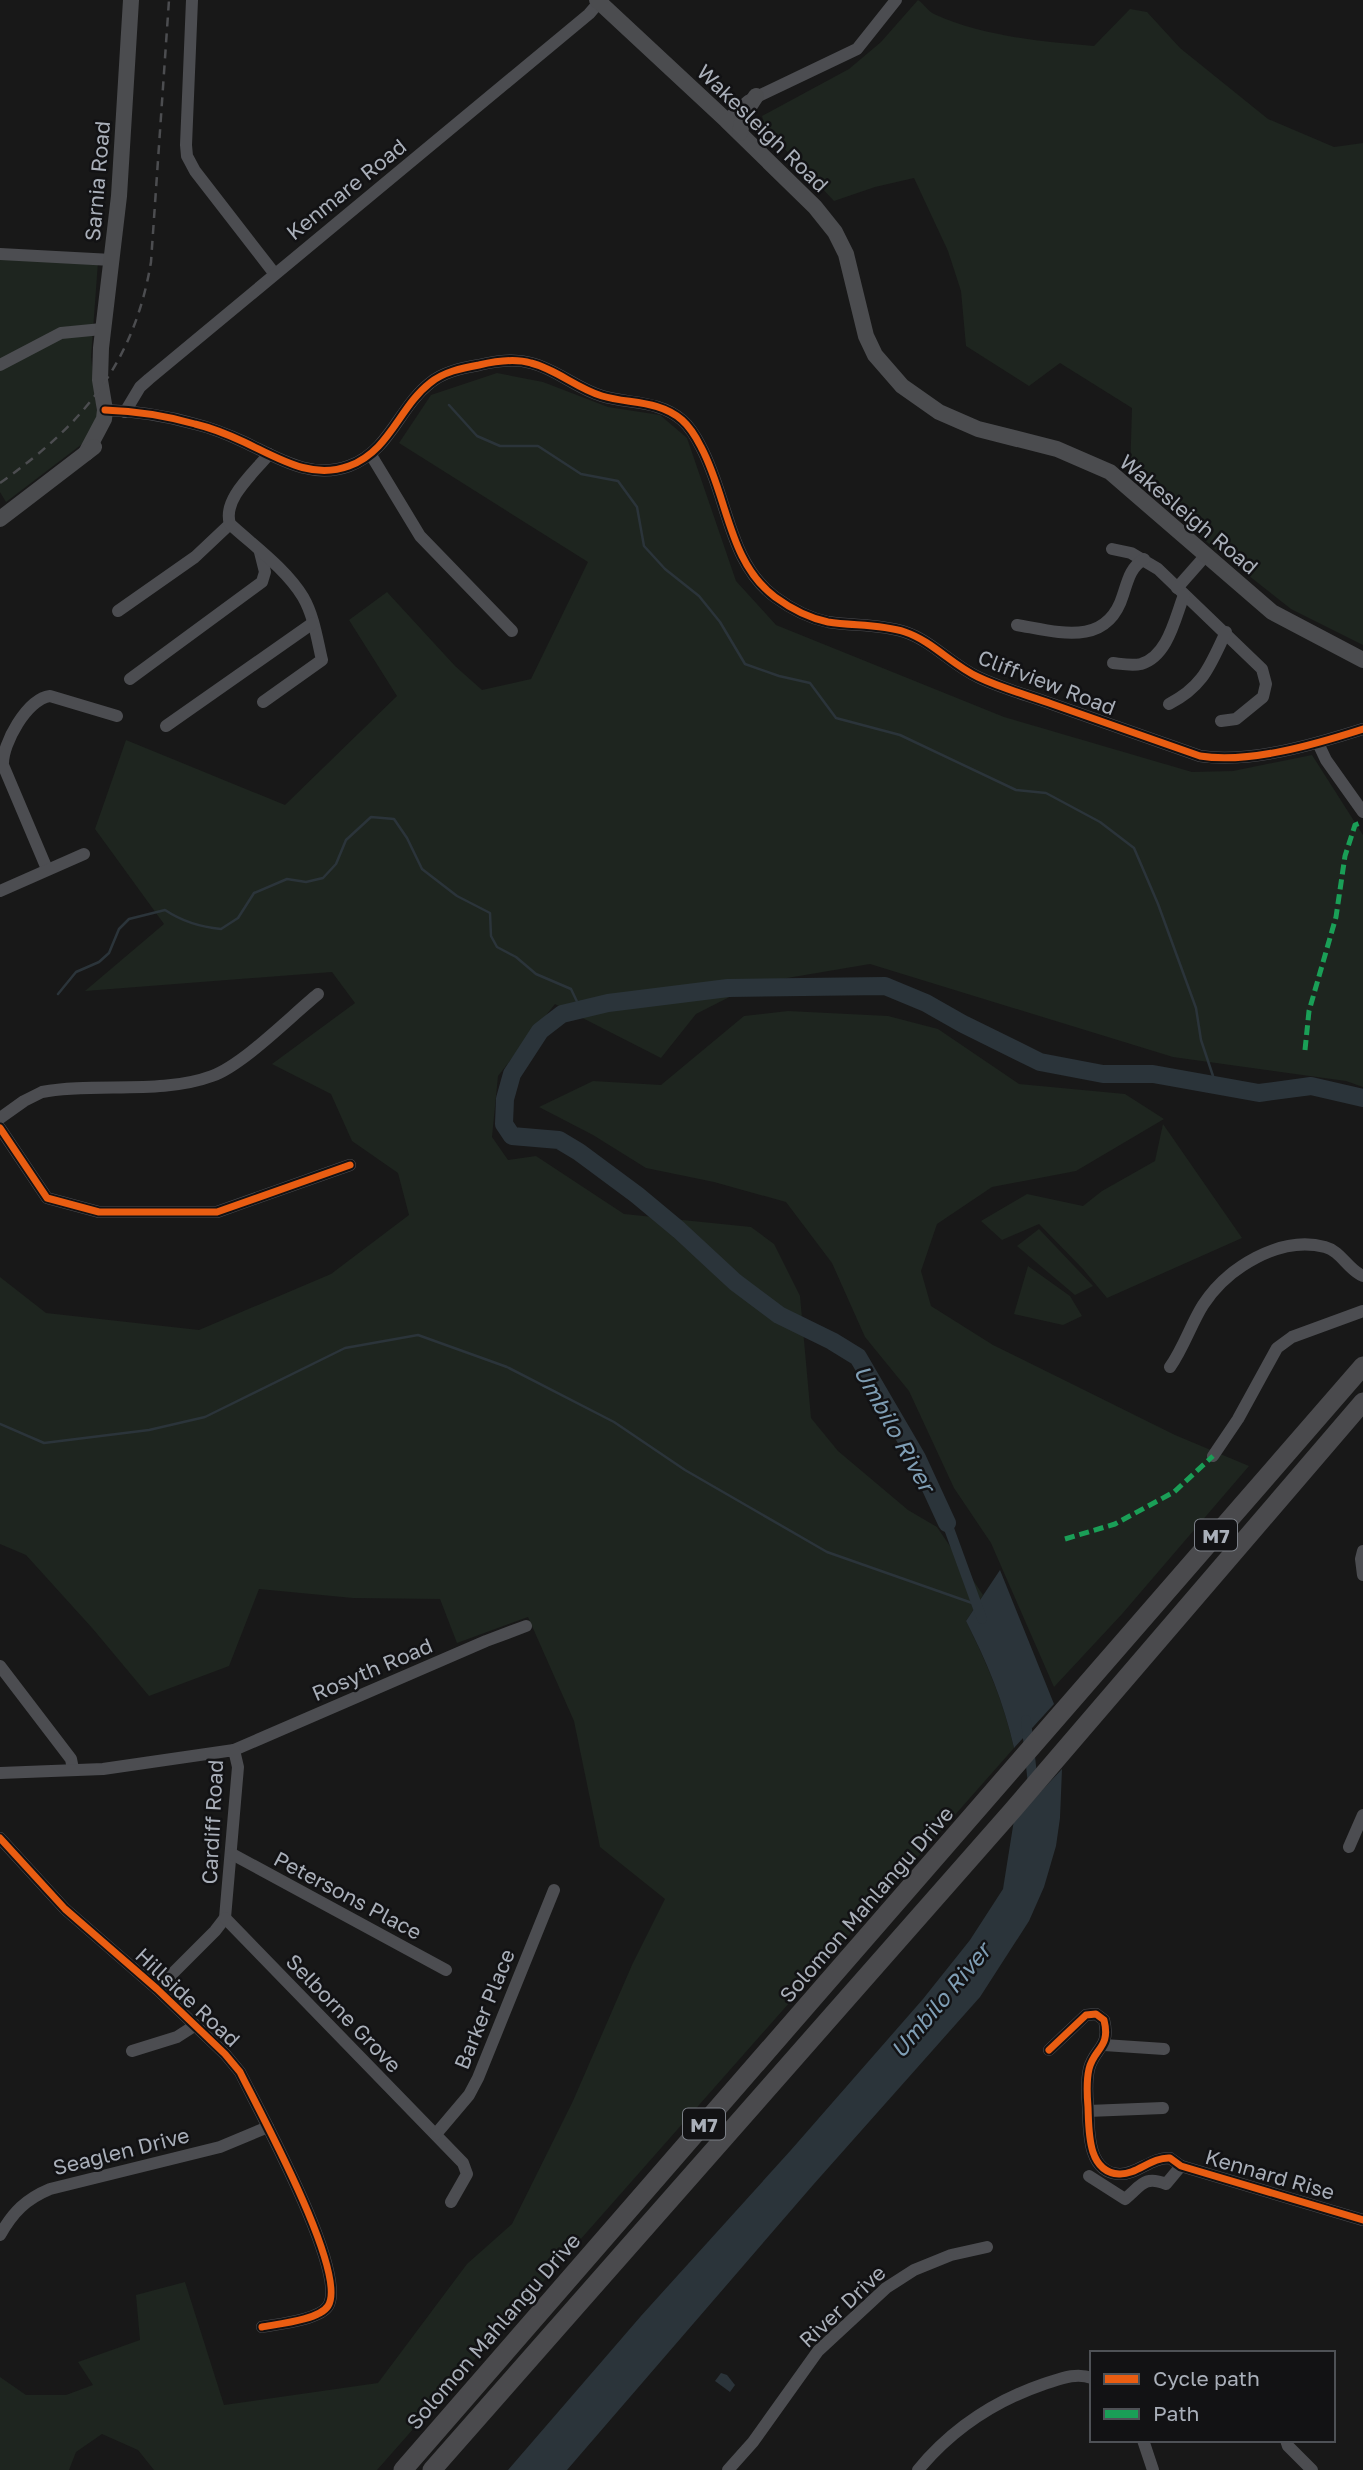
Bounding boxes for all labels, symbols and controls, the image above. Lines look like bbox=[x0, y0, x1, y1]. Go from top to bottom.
street label: Wakesleigh Road bbox=[692, 59, 834, 197]
street label: Sarnia Road bbox=[79, 120, 115, 242]
street label: Kenmare Road bbox=[281, 133, 411, 245]
street label: Wakesleigh Road bbox=[1114, 449, 1264, 579]
street label: Cliffview Road bbox=[974, 644, 1120, 720]
water label: Umbilo River bbox=[849, 1360, 943, 1499]
road number: M7 bbox=[1195, 1520, 1237, 1550]
street label: Rosyth Road bbox=[308, 1632, 436, 1706]
street label: Cardiff Road bbox=[196, 1759, 228, 1885]
street label: Solomon Mahlangu Drive bbox=[774, 1800, 958, 2008]
street label: Petersons Place bbox=[270, 1845, 426, 1945]
water label: Umbilo River bbox=[884, 1935, 998, 2063]
street label: Hillside Road bbox=[130, 1942, 246, 2052]
street label: Barker Place bbox=[448, 1945, 520, 2073]
street label: Selborne Grove bbox=[281, 1948, 407, 2078]
road number: M7 bbox=[683, 2108, 725, 2140]
street label: Seaglen Drive bbox=[50, 2122, 192, 2180]
street label: Kennard Rise bbox=[1202, 2143, 1338, 2205]
street label: Solomon Mahlangu Drive bbox=[401, 2227, 585, 2435]
street label: River Drive bbox=[793, 2259, 891, 2353]
legend bbox=[1090, 2351, 1335, 2442]
text: Cycle path bbox=[1153, 2365, 1260, 2391]
text: Path bbox=[1153, 2400, 1200, 2426]

